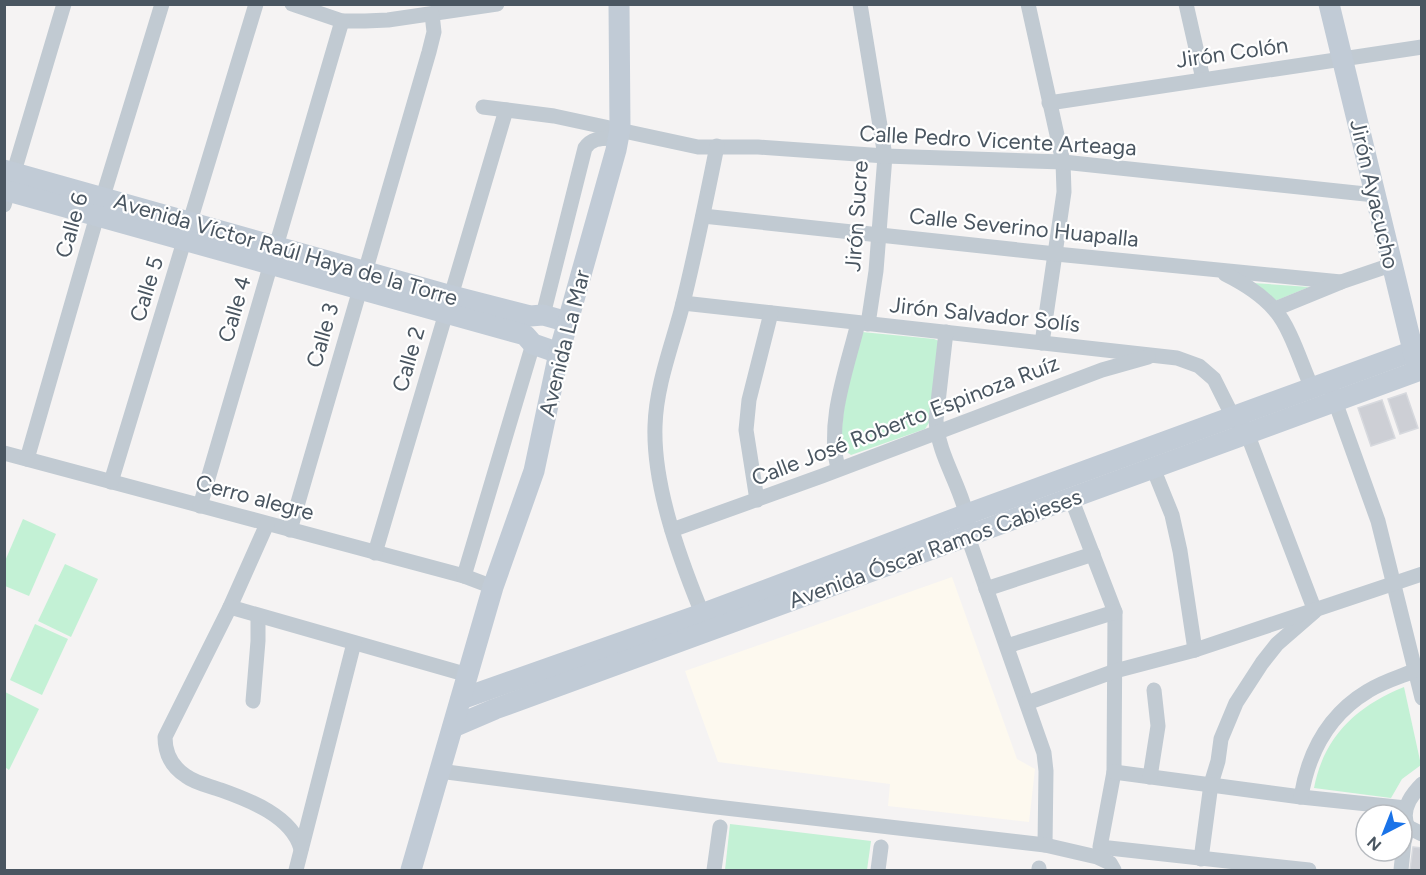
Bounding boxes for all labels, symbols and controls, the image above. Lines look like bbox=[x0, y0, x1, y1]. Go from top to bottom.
street label: Jirón Colón bbox=[1174, 31, 1290, 74]
street label: Jirón Ayacucho bbox=[1344, 117, 1405, 272]
street label: Calle Pedro Vicente Arteaga bbox=[859, 120, 1137, 161]
street label: Jirón Sucre bbox=[839, 159, 874, 273]
street label: Avenida Víctor Raúl Haya de la Torre bbox=[111, 187, 461, 312]
street label: Calle 6 bbox=[49, 189, 94, 261]
street label: Calle Severino Huapalla bbox=[908, 202, 1140, 253]
street label: Calle 5 bbox=[124, 253, 169, 325]
street label: Avenida La Mar bbox=[533, 266, 596, 419]
street label: Calle 4 bbox=[212, 273, 257, 345]
street label: Jirón Salvador Solís bbox=[888, 291, 1081, 338]
street label: Calle 3 bbox=[300, 300, 345, 371]
street label: Calle 2 bbox=[386, 323, 431, 395]
street label: Calle José Roberto Espinoza Ruíz bbox=[748, 349, 1063, 492]
street label: Cerro alegre bbox=[193, 469, 317, 526]
street label: Avenida Óscar Ramos Cabieses bbox=[785, 483, 1085, 614]
north arrow bbox=[1354, 803, 1414, 863]
text: N bbox=[1363, 833, 1385, 855]

